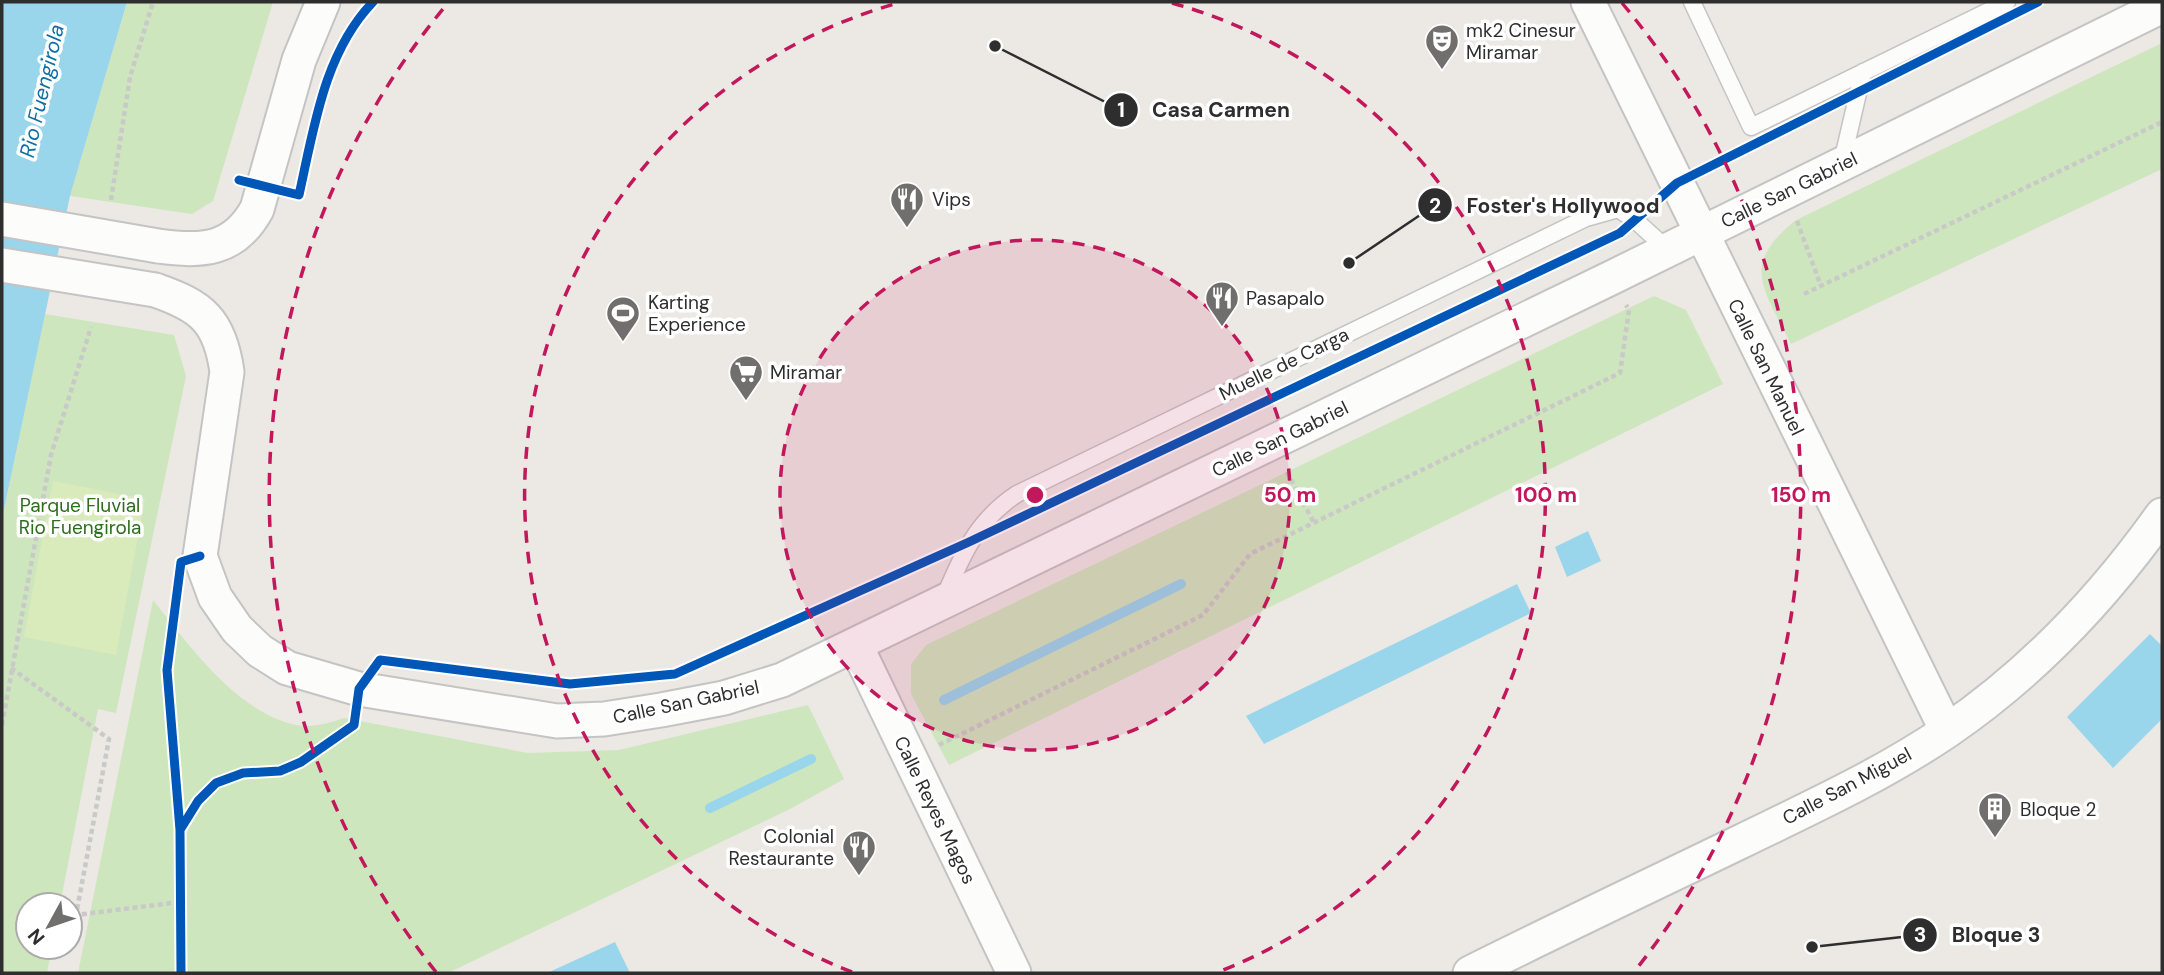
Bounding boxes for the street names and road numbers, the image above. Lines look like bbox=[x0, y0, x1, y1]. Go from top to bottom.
street label: Calle San Gabriel bbox=[1717, 146, 1861, 234]
street label: Calle San Manuel bbox=[1722, 295, 1810, 439]
street label: Muelle de Carga bbox=[1215, 322, 1353, 406]
street label: Calle San Gabriel bbox=[1208, 395, 1352, 483]
street label: Calle San Gabriel bbox=[611, 674, 761, 730]
street label: Calle Reyes Magos bbox=[888, 732, 982, 888]
street label: Calle San Miguel bbox=[1778, 741, 1916, 831]

